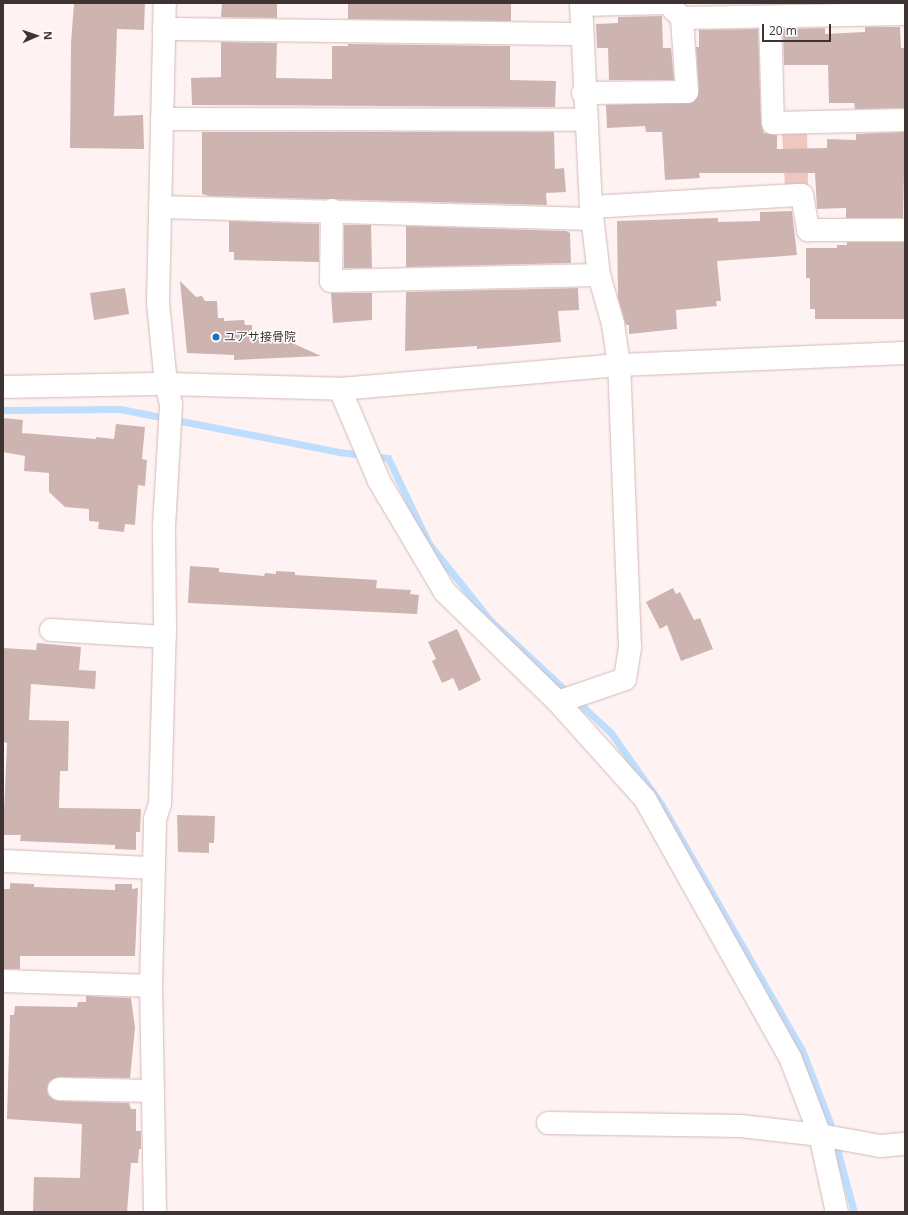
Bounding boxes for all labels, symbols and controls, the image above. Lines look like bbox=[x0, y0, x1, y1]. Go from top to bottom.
north arrow bbox=[16, 16, 56, 56]
scale bar bbox=[764, 16, 833, 42]
text: 20 m bbox=[769, 22, 797, 39]
text: N bbox=[41, 31, 56, 40]
place label: ユアサ接骨院 bbox=[224, 330, 296, 344]
marker: ユアサ接骨院 bbox=[211, 332, 221, 342]

